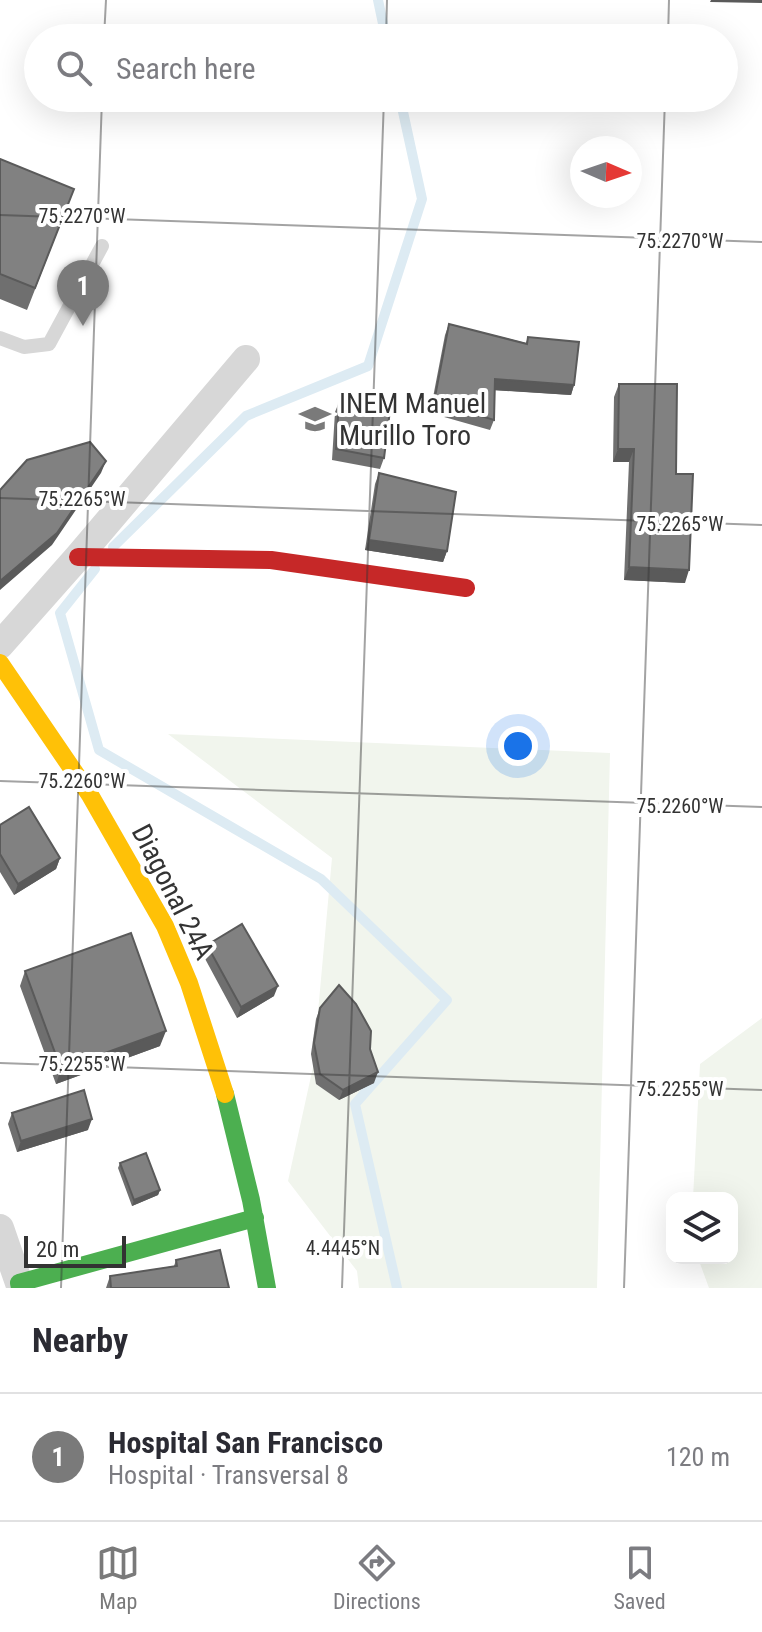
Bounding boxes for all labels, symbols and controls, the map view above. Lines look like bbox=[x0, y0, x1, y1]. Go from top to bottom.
search box bbox=[24, 24, 738, 112]
icon: search bbox=[52, 46, 96, 90]
text: Search here bbox=[116, 51, 256, 86]
north arrow bbox=[570, 136, 642, 208]
text: 75.2270°W bbox=[38, 204, 126, 228]
text: 75.2270°W bbox=[636, 229, 724, 253]
pin: 1 bbox=[57, 260, 109, 326]
place label: INEM Manuel Murillo Toro bbox=[339, 387, 486, 452]
school or university icon: INEM Manuel Murillo Toro bbox=[298, 402, 332, 436]
text: 75.2265°W bbox=[38, 487, 126, 511]
text: 75.2265°W bbox=[636, 512, 724, 536]
your location bbox=[498, 726, 538, 766]
text: 75.2260°W bbox=[38, 769, 126, 793]
text: 75.2260°W bbox=[636, 794, 724, 818]
street label: Diagonal 24A bbox=[125, 819, 221, 965]
text: 75.2255°W bbox=[38, 1052, 126, 1076]
text: 75.2255°W bbox=[636, 1077, 724, 1101]
map controls bbox=[666, 1192, 738, 1264]
button: layers bbox=[666, 1192, 738, 1264]
scale bar bbox=[24, 1232, 126, 1268]
text: 4.4445°N bbox=[306, 1236, 380, 1260]
text: 20 m bbox=[36, 1237, 79, 1262]
text: Nearby bbox=[32, 1320, 128, 1360]
text: Hospital San Francisco bbox=[108, 1425, 383, 1460]
text: 1 bbox=[51, 1442, 65, 1472]
text: 120 m bbox=[666, 1442, 730, 1472]
text: Hospital · Transversal 8 bbox=[108, 1460, 349, 1490]
tab: Map bbox=[96, 1541, 140, 1614]
tab: Directions bbox=[333, 1541, 421, 1614]
tab: Saved bbox=[613, 1541, 666, 1614]

